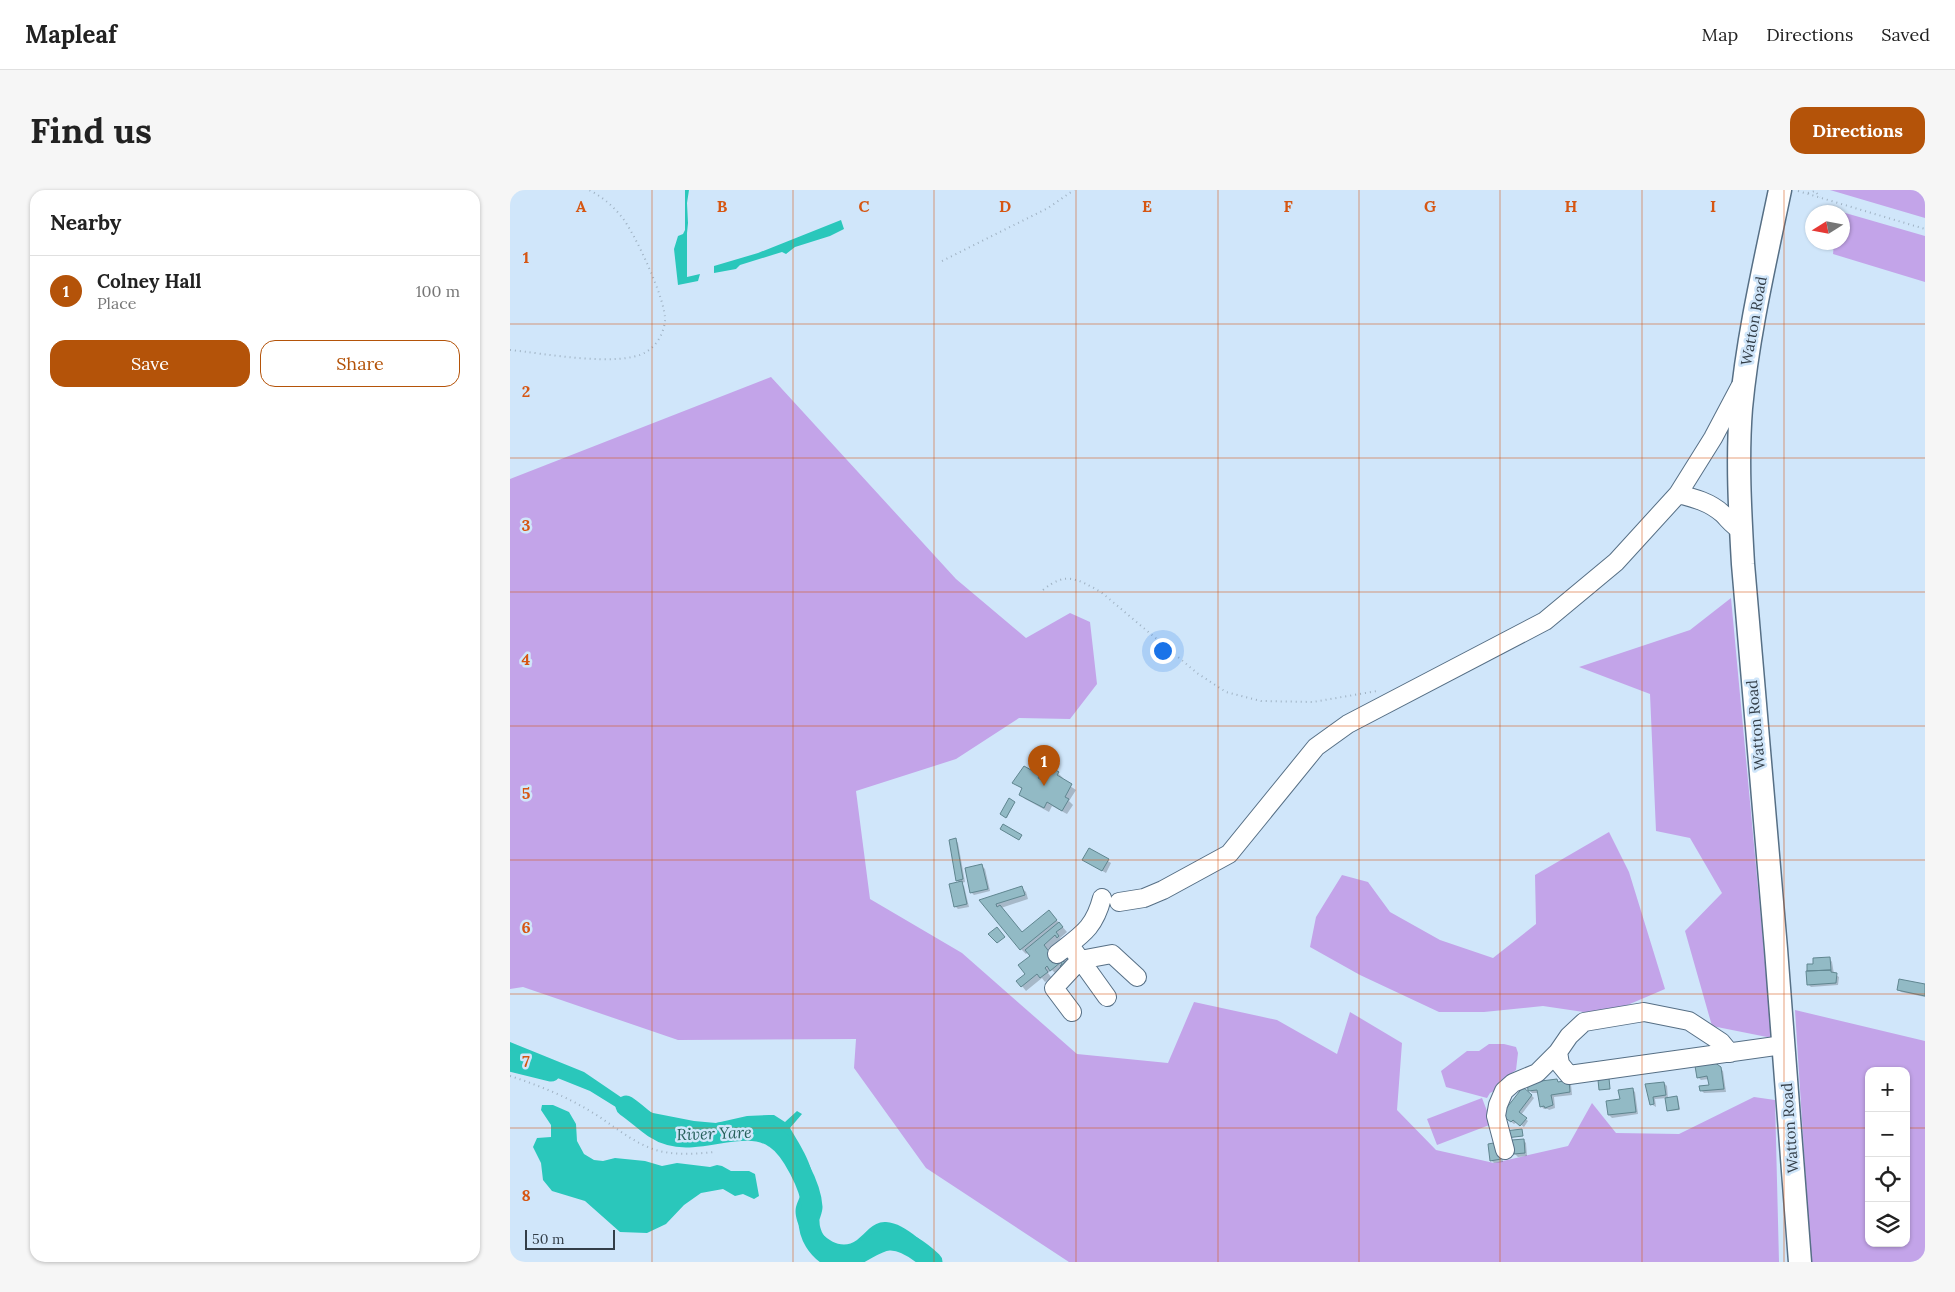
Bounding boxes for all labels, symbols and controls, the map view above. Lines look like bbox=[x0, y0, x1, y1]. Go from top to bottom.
text: Mapleaf bbox=[25, 19, 117, 50]
text: Map bbox=[1702, 23, 1738, 46]
text: Directions bbox=[1766, 23, 1853, 46]
text: Saved bbox=[1881, 23, 1930, 46]
button: Directions bbox=[1790, 107, 1925, 154]
text: Find us bbox=[30, 108, 152, 153]
text: A bbox=[576, 196, 587, 216]
text: B bbox=[717, 196, 728, 216]
text: C bbox=[858, 196, 870, 216]
text: D bbox=[999, 196, 1011, 216]
text: E bbox=[1142, 196, 1152, 216]
text: F bbox=[1283, 196, 1293, 216]
text: G bbox=[1424, 196, 1436, 216]
text: H bbox=[1565, 196, 1578, 216]
text: I bbox=[1710, 196, 1716, 216]
north arrow bbox=[1805, 205, 1850, 250]
text: Nearby bbox=[50, 209, 121, 236]
text: 1 bbox=[523, 247, 529, 267]
text: Colney Hall bbox=[97, 269, 201, 293]
street label: Watton Road bbox=[1736, 275, 1771, 367]
text: 1 bbox=[63, 281, 69, 301]
text: 100 m bbox=[416, 281, 460, 301]
text: Place bbox=[97, 293, 136, 313]
button: Save bbox=[50, 340, 250, 387]
button: Share bbox=[260, 340, 460, 387]
text: 2 bbox=[522, 381, 530, 401]
text: 3 bbox=[522, 515, 531, 535]
your location bbox=[1150, 638, 1176, 664]
text: 4 bbox=[522, 649, 531, 669]
street label: Watton Road bbox=[1742, 679, 1769, 771]
pin: 1 bbox=[1028, 745, 1060, 786]
text: 5 bbox=[522, 783, 531, 803]
text: 6 bbox=[521, 917, 531, 937]
text: 7 bbox=[522, 1051, 530, 1071]
map controls bbox=[1865, 1067, 1910, 1247]
button: + bbox=[1865, 1067, 1910, 1112]
street label: Watton Road bbox=[1777, 1082, 1802, 1174]
button: − bbox=[1865, 1112, 1910, 1157]
water label: River Yare bbox=[676, 1122, 752, 1144]
button: locate bbox=[1865, 1157, 1910, 1202]
text: 8 bbox=[521, 1185, 531, 1205]
button: layers bbox=[1865, 1202, 1910, 1247]
scale bar bbox=[525, 1227, 615, 1250]
text: 50 m bbox=[532, 1230, 565, 1248]

